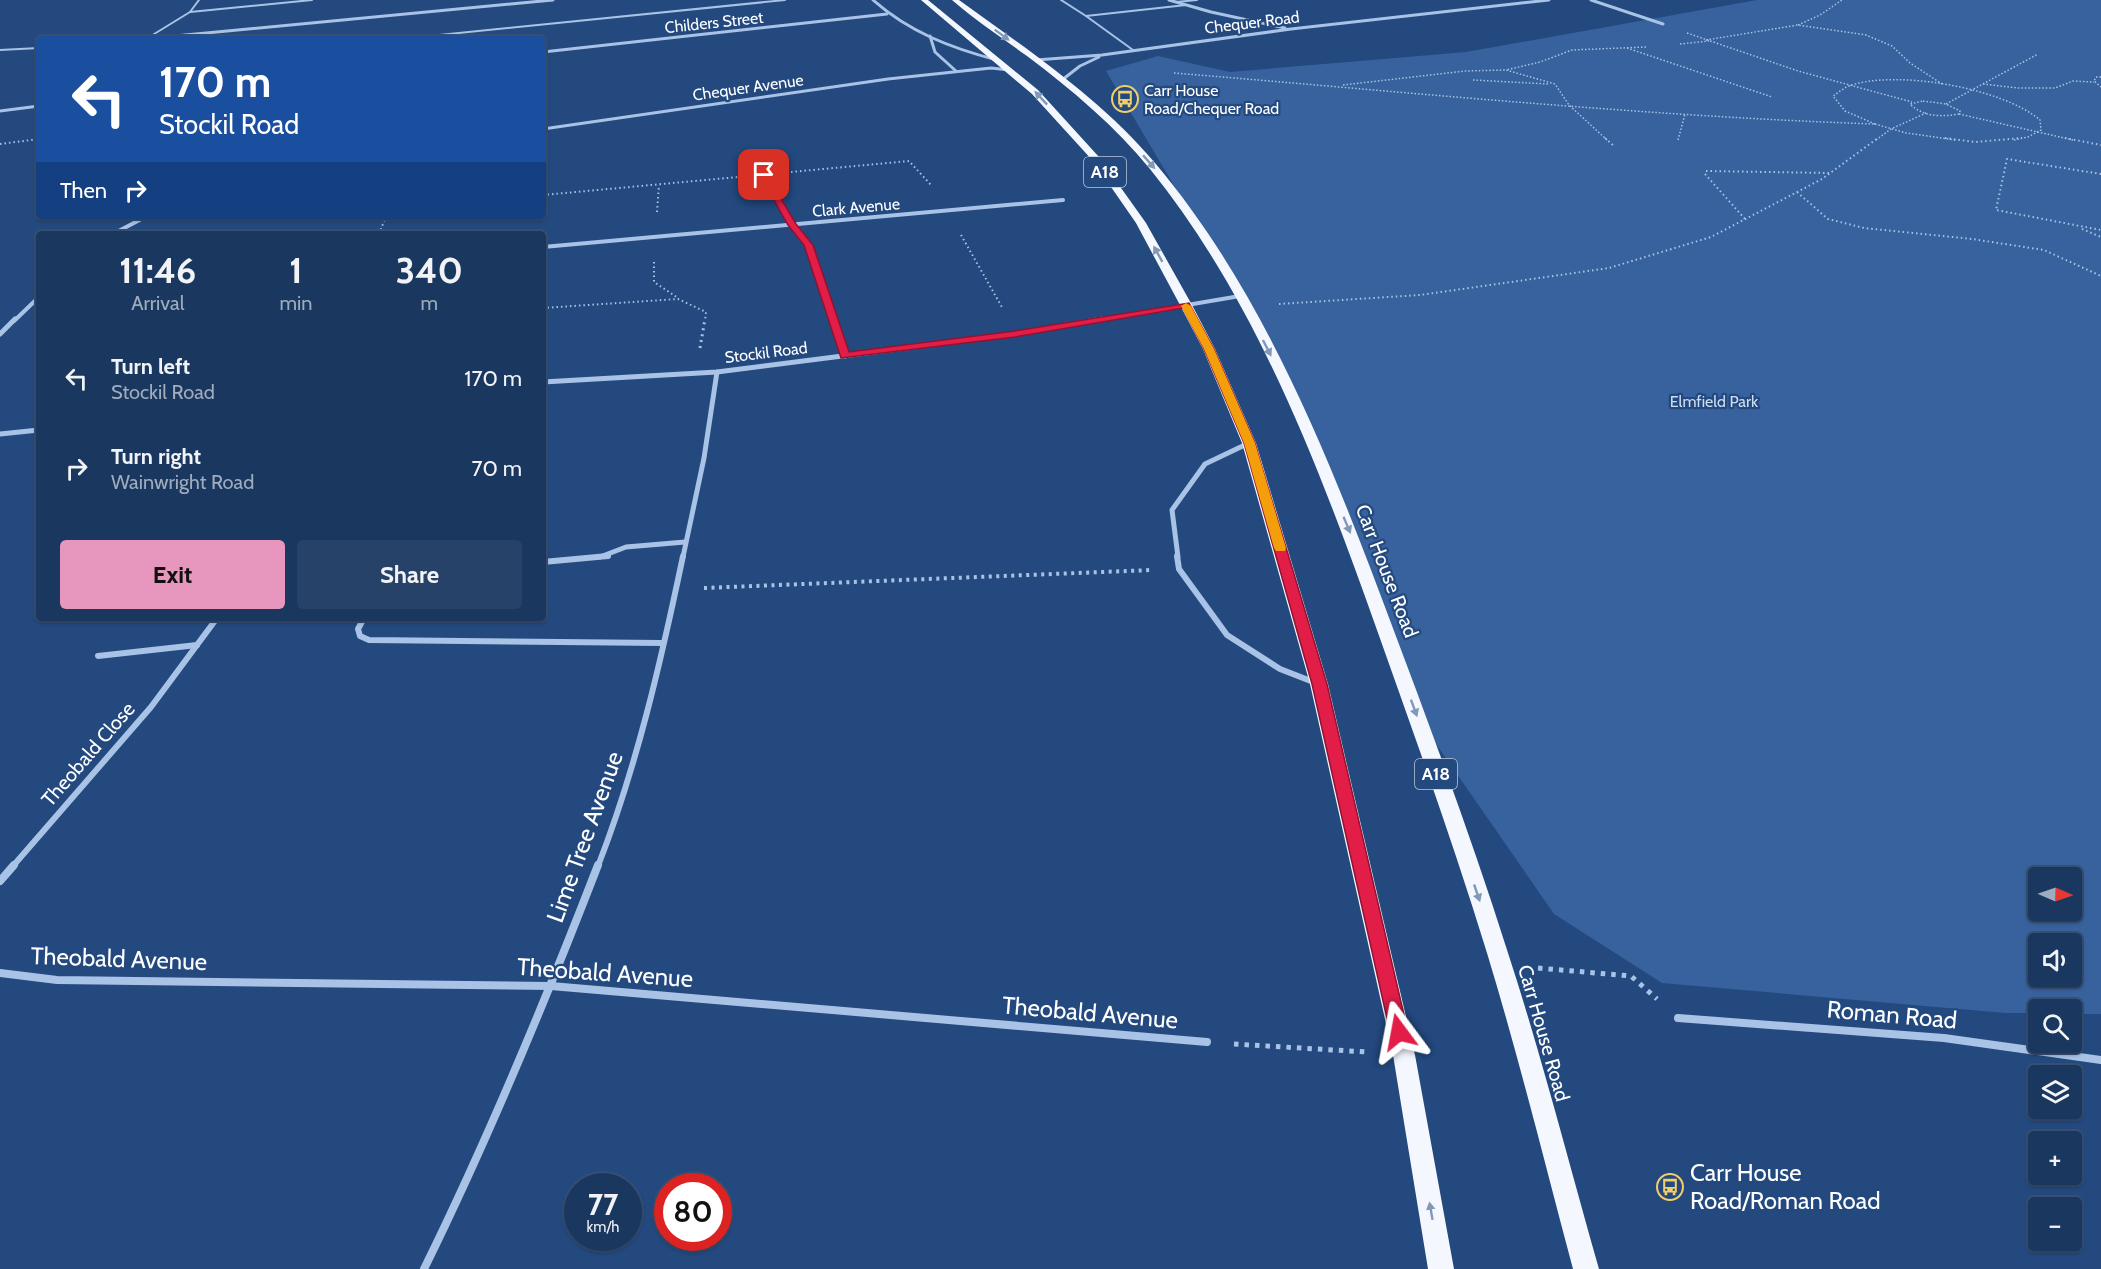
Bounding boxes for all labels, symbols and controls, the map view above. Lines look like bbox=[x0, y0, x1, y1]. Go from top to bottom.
street label: Chequer Road bbox=[1203, 7, 1301, 38]
street label: Childers Street bbox=[664, 8, 765, 37]
one-way arrow bbox=[994, 29, 1010, 41]
text: 170 m bbox=[159, 56, 271, 108]
icon: left bbox=[60, 60, 138, 138]
street label: Chequer Avenue bbox=[691, 70, 805, 105]
place label: Carr House Road/Chequer Road bbox=[1144, 81, 1279, 118]
bus stop icon: Carr House Road/Chequer Road bbox=[1110, 84, 1140, 114]
one-way arrow bbox=[1034, 91, 1048, 106]
text: Stockil Road bbox=[159, 108, 299, 141]
pin bbox=[738, 149, 789, 200]
one-way arrow bbox=[1143, 154, 1156, 170]
road number: A18 bbox=[1084, 157, 1126, 187]
icon: arrive bbox=[747, 158, 780, 191]
icon: right bbox=[119, 174, 152, 207]
text: Then bbox=[60, 177, 107, 204]
street label: Clark Avenue bbox=[811, 194, 901, 221]
one-way arrow bbox=[1153, 245, 1163, 262]
text: 11:46 bbox=[119, 248, 196, 292]
text: 1 bbox=[289, 248, 303, 292]
text: 340 bbox=[396, 248, 463, 292]
text: Arrival bbox=[131, 291, 184, 315]
text: min bbox=[280, 291, 312, 315]
text: m bbox=[420, 291, 438, 315]
street label: Stockil Road bbox=[724, 338, 808, 367]
one-way arrow bbox=[1262, 339, 1271, 356]
text: Turn left bbox=[111, 353, 190, 380]
icon: left bbox=[60, 362, 93, 395]
text: 170 m bbox=[464, 365, 522, 392]
text: Stockil Road bbox=[111, 380, 215, 404]
park label: Elmfield Park bbox=[1670, 392, 1759, 411]
text: Turn right bbox=[111, 443, 201, 470]
icon: right bbox=[60, 452, 93, 485]
text: 70 m bbox=[472, 455, 522, 482]
text: Wainwright Road bbox=[111, 470, 254, 494]
street label: Carr House Road bbox=[1351, 501, 1423, 641]
one-way arrow bbox=[1342, 517, 1352, 535]
button: Exit bbox=[60, 540, 285, 609]
button: Share bbox=[297, 540, 522, 609]
street label: Theobald Close bbox=[36, 697, 140, 811]
one-way arrow bbox=[1409, 700, 1419, 718]
street label: Lime Tree Avenue bbox=[540, 747, 629, 926]
road number: A18 bbox=[1415, 759, 1457, 789]
north arrow bbox=[2028, 867, 2082, 921]
map controls bbox=[2028, 867, 2082, 1251]
one-way arrow bbox=[1473, 884, 1483, 902]
button: sound bbox=[2028, 933, 2082, 987]
street label: Theobald Avenue bbox=[30, 941, 208, 976]
street label: Theobald Avenue bbox=[516, 952, 694, 993]
street label: Carr House Road bbox=[1513, 962, 1575, 1104]
street label: Theobald Avenue bbox=[1001, 990, 1179, 1035]
street label: Roman Road bbox=[1826, 994, 1958, 1035]
button: search bbox=[2028, 999, 2082, 1053]
position arrow bbox=[1367, 1000, 1431, 1064]
button: layers bbox=[2028, 1065, 2082, 1119]
button: + bbox=[2028, 1131, 2082, 1185]
place label: Carr House Road/Roman Road bbox=[1690, 1158, 1880, 1215]
bus stop icon: Carr House Road/Roman Road bbox=[1655, 1172, 1685, 1202]
speed limit sign: 80 bbox=[654, 1173, 732, 1251]
text: 77 bbox=[588, 1186, 618, 1223]
button: − bbox=[2028, 1197, 2082, 1251]
one-way arrow bbox=[1427, 1202, 1436, 1221]
text: km/h bbox=[587, 1218, 619, 1236]

